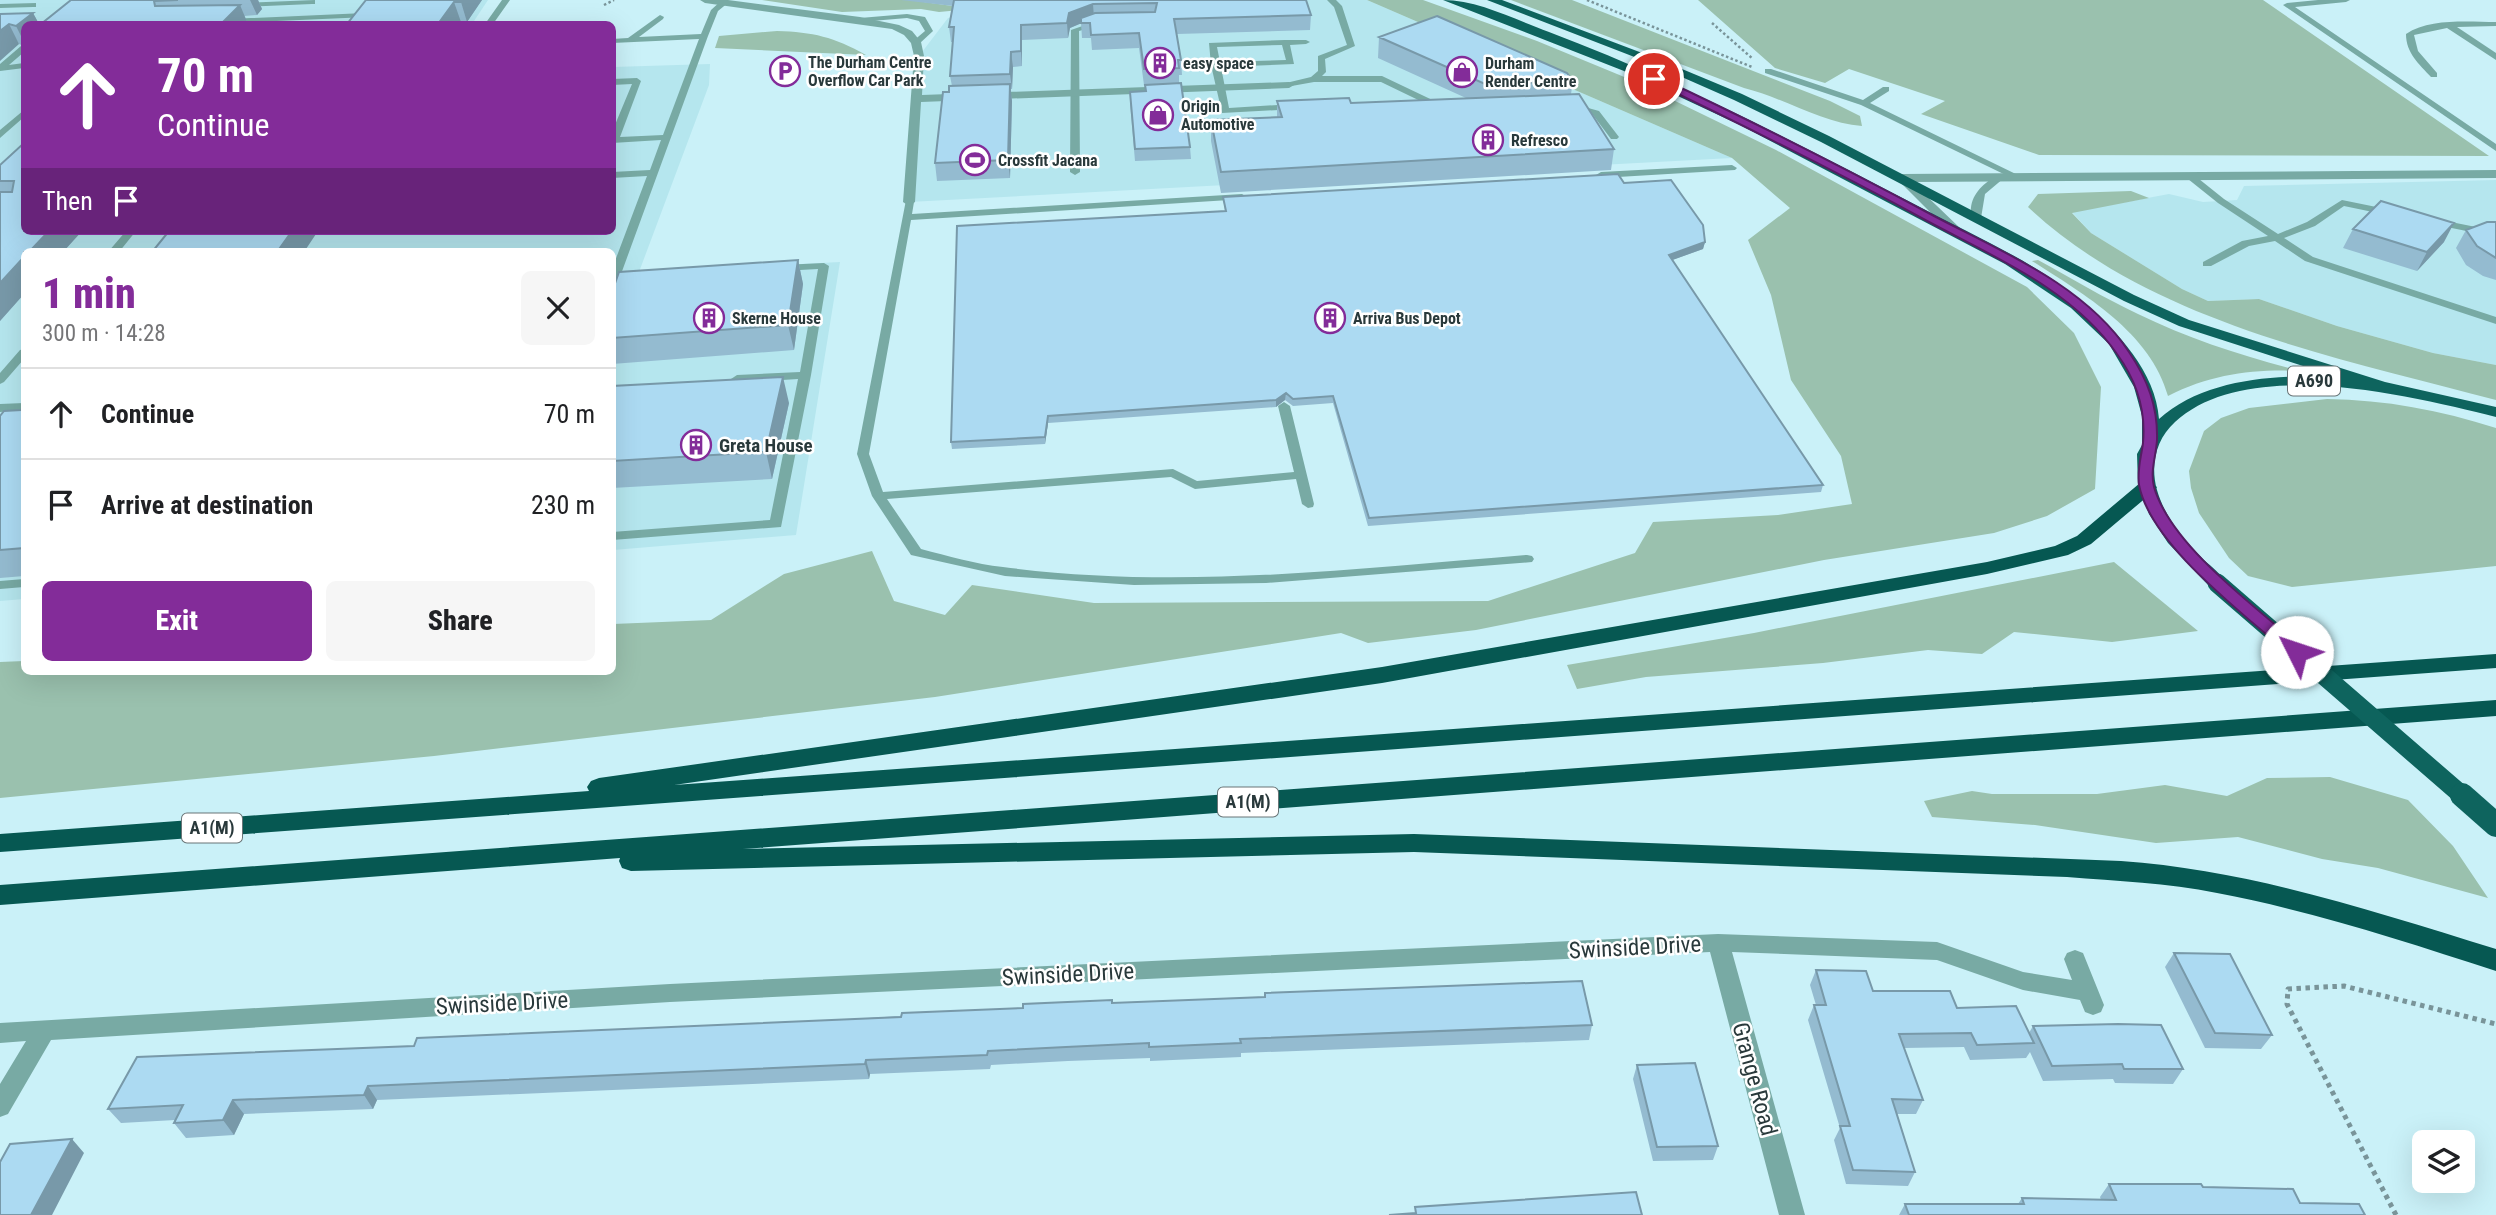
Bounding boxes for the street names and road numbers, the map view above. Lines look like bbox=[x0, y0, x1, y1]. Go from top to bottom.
road number: A690 bbox=[2288, 366, 2340, 396]
road number: A1(M) bbox=[1218, 788, 1278, 816]
road number: A1(M) bbox=[182, 814, 242, 842]
street label: Swinside Drive bbox=[1568, 931, 1702, 964]
street label: Swinside Drive bbox=[1001, 958, 1135, 991]
street label: Swinside Drive bbox=[435, 987, 569, 1020]
street label: Grange Road bbox=[1726, 1020, 1783, 1139]

